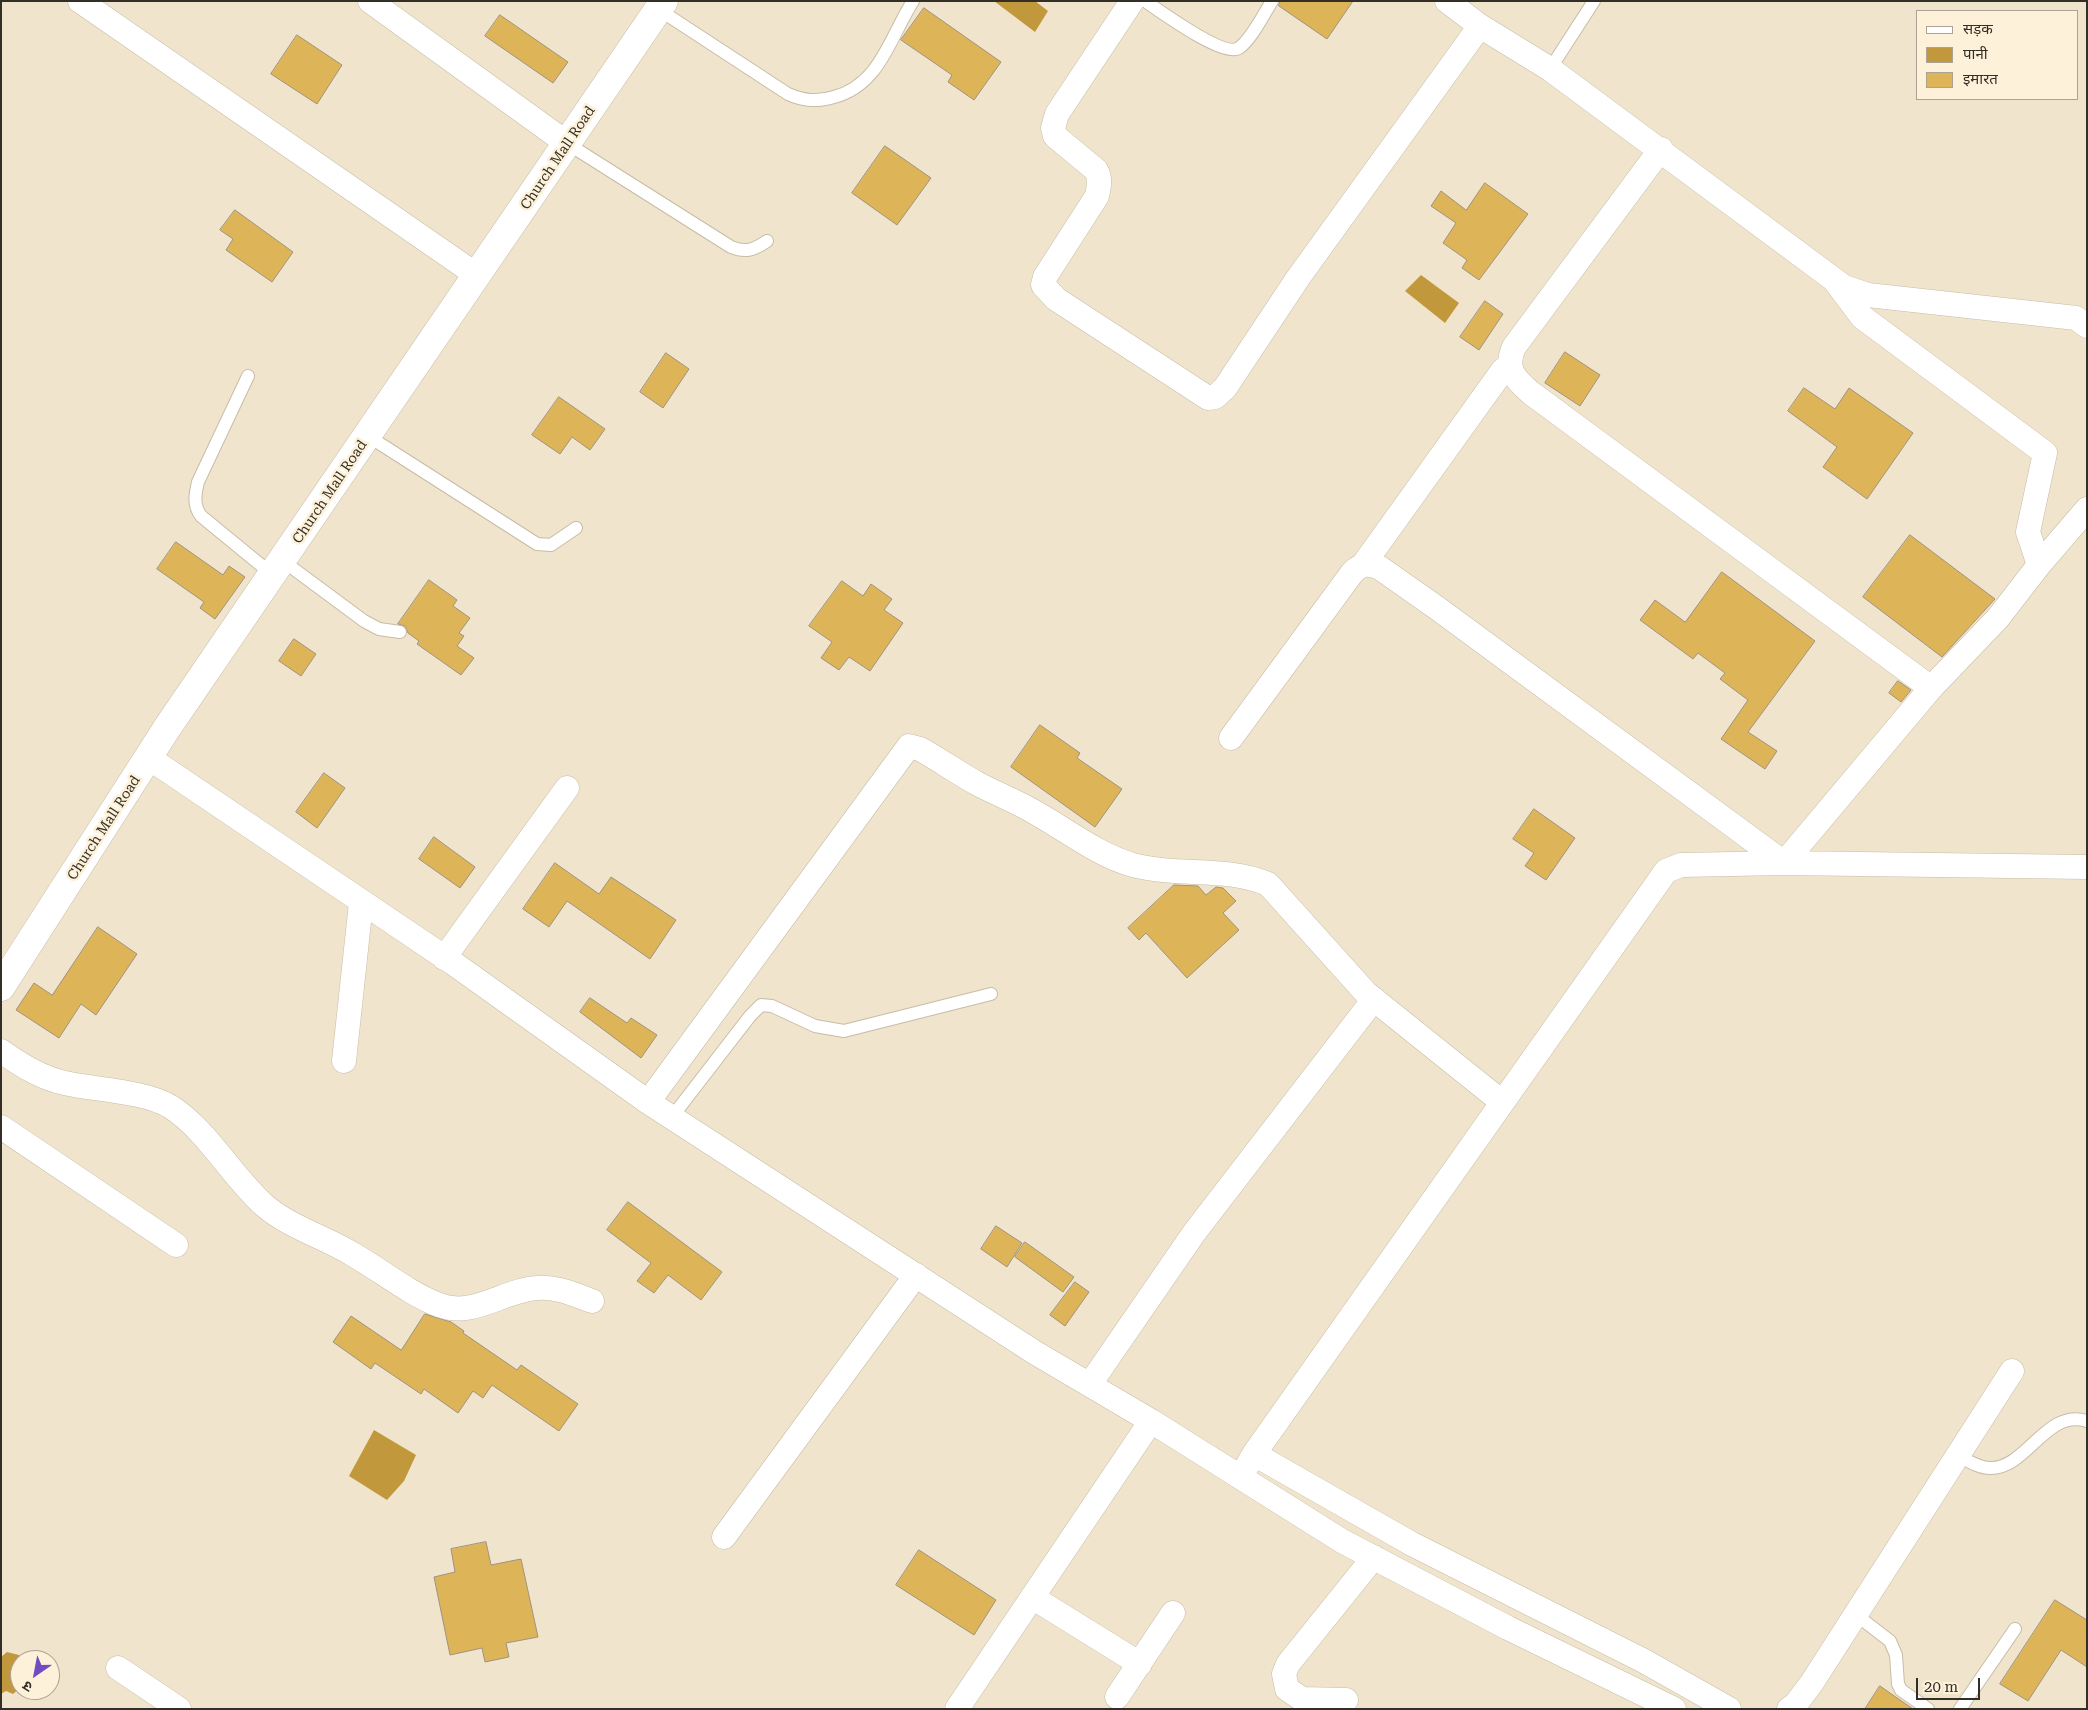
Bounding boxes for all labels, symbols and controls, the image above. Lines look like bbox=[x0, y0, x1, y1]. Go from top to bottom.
legend bbox=[1916, 10, 2078, 100]
text: सड़क bbox=[1963, 20, 1993, 38]
text: पानी bbox=[1963, 45, 1988, 63]
text: इमारत bbox=[1963, 70, 1998, 88]
street label: Church Mall Road bbox=[517, 103, 599, 213]
street label: Church Mall Road bbox=[289, 437, 371, 547]
street label: Church Mall Road bbox=[64, 773, 144, 883]
north arrow bbox=[10, 1650, 60, 1700]
scale bar bbox=[1918, 1668, 1982, 1700]
text: उ bbox=[20, 1678, 35, 1696]
text: 20 m bbox=[1924, 1678, 1958, 1696]

